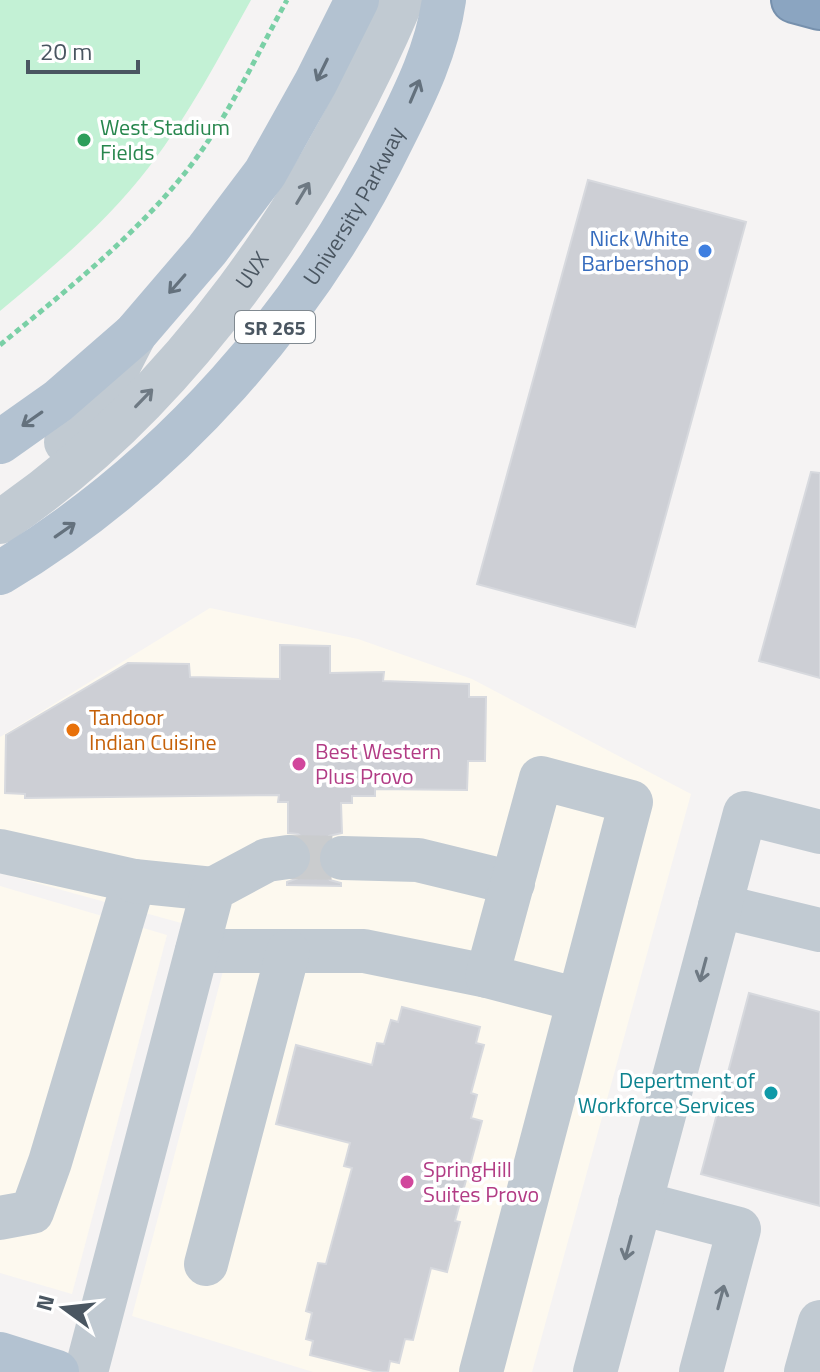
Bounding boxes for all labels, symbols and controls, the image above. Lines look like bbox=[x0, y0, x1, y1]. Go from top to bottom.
scale bar bbox=[28, 24, 138, 74]
text: 20 m bbox=[40, 33, 92, 69]
one-way arrow bbox=[314, 57, 329, 81]
one-way arrow bbox=[409, 79, 424, 104]
place label: West Stadium Fields bbox=[100, 110, 230, 169]
street label: University Parkway bbox=[294, 120, 413, 292]
marker: West Stadium Fields bbox=[75, 131, 93, 149]
one-way arrow bbox=[295, 182, 311, 205]
place label: Nick White Barbershop bbox=[581, 221, 689, 280]
marker: Nick White Barbershop bbox=[696, 242, 714, 260]
street label: UVX bbox=[227, 244, 277, 296]
one-way arrow bbox=[168, 274, 186, 294]
road number: SR 265 bbox=[235, 311, 315, 343]
one-way arrow bbox=[134, 388, 153, 408]
one-way arrow bbox=[21, 411, 43, 427]
one-way arrow bbox=[54, 522, 76, 538]
place label: Tandoor Indian Cuisine bbox=[89, 700, 217, 759]
marker: Tandoor Indian Cuisine bbox=[64, 721, 82, 739]
place label: Best Western Plus Provo bbox=[315, 734, 441, 793]
marker: Best Western Plus Provo bbox=[290, 755, 308, 773]
one-way arrow bbox=[695, 956, 710, 982]
place label: Depertment of Workforce Services bbox=[578, 1063, 756, 1122]
marker: Depertment of Workforce Services bbox=[762, 1084, 780, 1102]
place label: SpringHill Suites Provo bbox=[423, 1152, 539, 1211]
marker: SpringHill Suites Provo bbox=[398, 1173, 416, 1191]
one-way arrow bbox=[620, 1234, 635, 1260]
north arrow bbox=[24, 1268, 104, 1348]
one-way arrow bbox=[715, 1284, 730, 1310]
text: N bbox=[26, 1291, 63, 1315]

